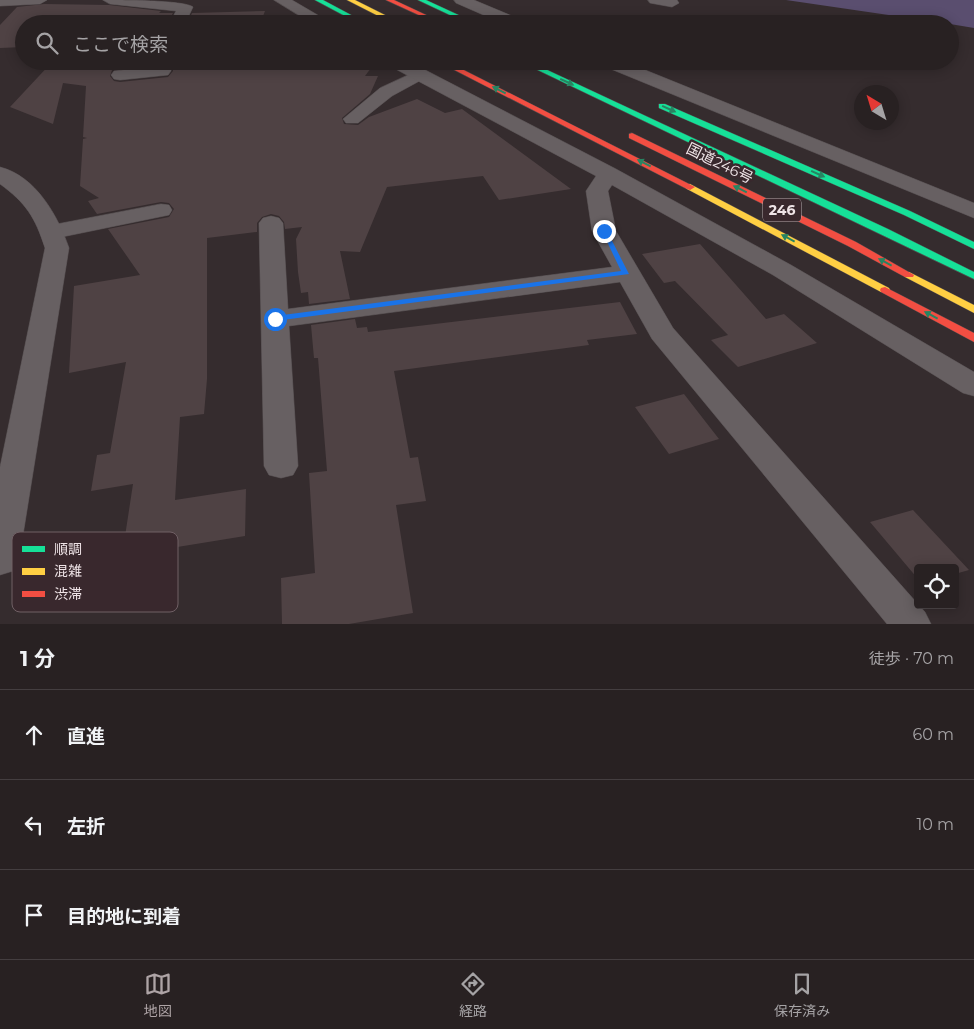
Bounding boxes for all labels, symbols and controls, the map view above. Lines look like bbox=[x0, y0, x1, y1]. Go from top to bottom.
search box bbox=[15, 15, 959, 70]
icon: search bbox=[33, 29, 61, 57]
text: ここで検索 bbox=[73, 33, 168, 56]
one-way arrow bbox=[560, 78, 574, 86]
north arrow bbox=[854, 85, 899, 130]
one-way arrow bbox=[491, 86, 506, 95]
one-way arrow bbox=[662, 105, 676, 113]
street label: 国道246号 bbox=[683, 139, 757, 187]
one-way arrow bbox=[637, 159, 651, 167]
one-way arrow bbox=[811, 171, 825, 179]
one-way arrow bbox=[733, 185, 747, 193]
road number: 246 bbox=[763, 198, 801, 222]
route end bbox=[593, 220, 616, 243]
one-way arrow bbox=[781, 234, 795, 242]
one-way arrow bbox=[878, 258, 892, 266]
route start bbox=[264, 308, 287, 331]
one-way arrow bbox=[924, 311, 938, 319]
legend bbox=[12, 532, 178, 612]
text: 順調 bbox=[54, 540, 82, 558]
text: 混雑 bbox=[54, 562, 82, 580]
map controls bbox=[914, 564, 959, 609]
button: locate bbox=[914, 564, 959, 609]
text: 渋滞 bbox=[54, 585, 82, 603]
text: 1 分 bbox=[20, 646, 55, 671]
text: 徒歩 · 70 m bbox=[869, 649, 954, 668]
icon: ahead bbox=[20, 721, 48, 749]
text: 直進 bbox=[67, 725, 105, 748]
text: 60 m bbox=[912, 725, 954, 744]
icon: left bbox=[20, 811, 48, 839]
text: 左折 bbox=[67, 815, 105, 838]
text: 10 m bbox=[916, 815, 954, 834]
icon: arrive bbox=[20, 901, 48, 929]
text: 目的地に到着 bbox=[67, 905, 181, 928]
tab: 地図 bbox=[144, 970, 172, 1020]
tab: 経路 bbox=[459, 970, 487, 1020]
tab: 保存済み bbox=[774, 970, 830, 1020]

